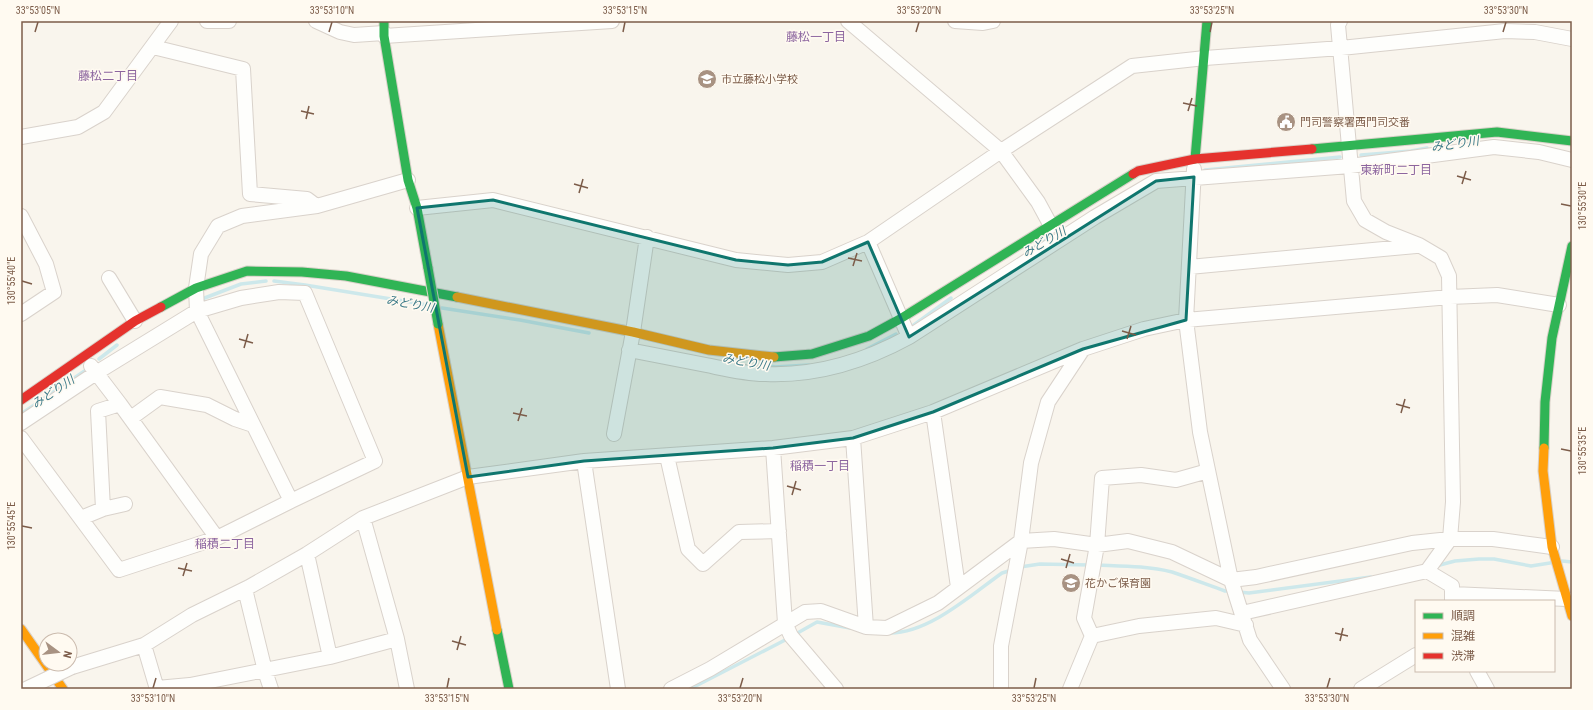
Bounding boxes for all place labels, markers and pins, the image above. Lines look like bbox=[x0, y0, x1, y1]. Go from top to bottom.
school or university icon: 市立藤松小学校 bbox=[696, 68, 718, 90]
place label: 市立藤松小学校 bbox=[721, 73, 798, 86]
public building icon: 門司警察署西門司交番 bbox=[1275, 111, 1297, 133]
place label: 門司警察署西門司交番 bbox=[1300, 116, 1410, 129]
school or university icon: 花かご保育園 bbox=[1060, 572, 1082, 594]
place label: 花かご保育園 bbox=[1085, 577, 1151, 590]

